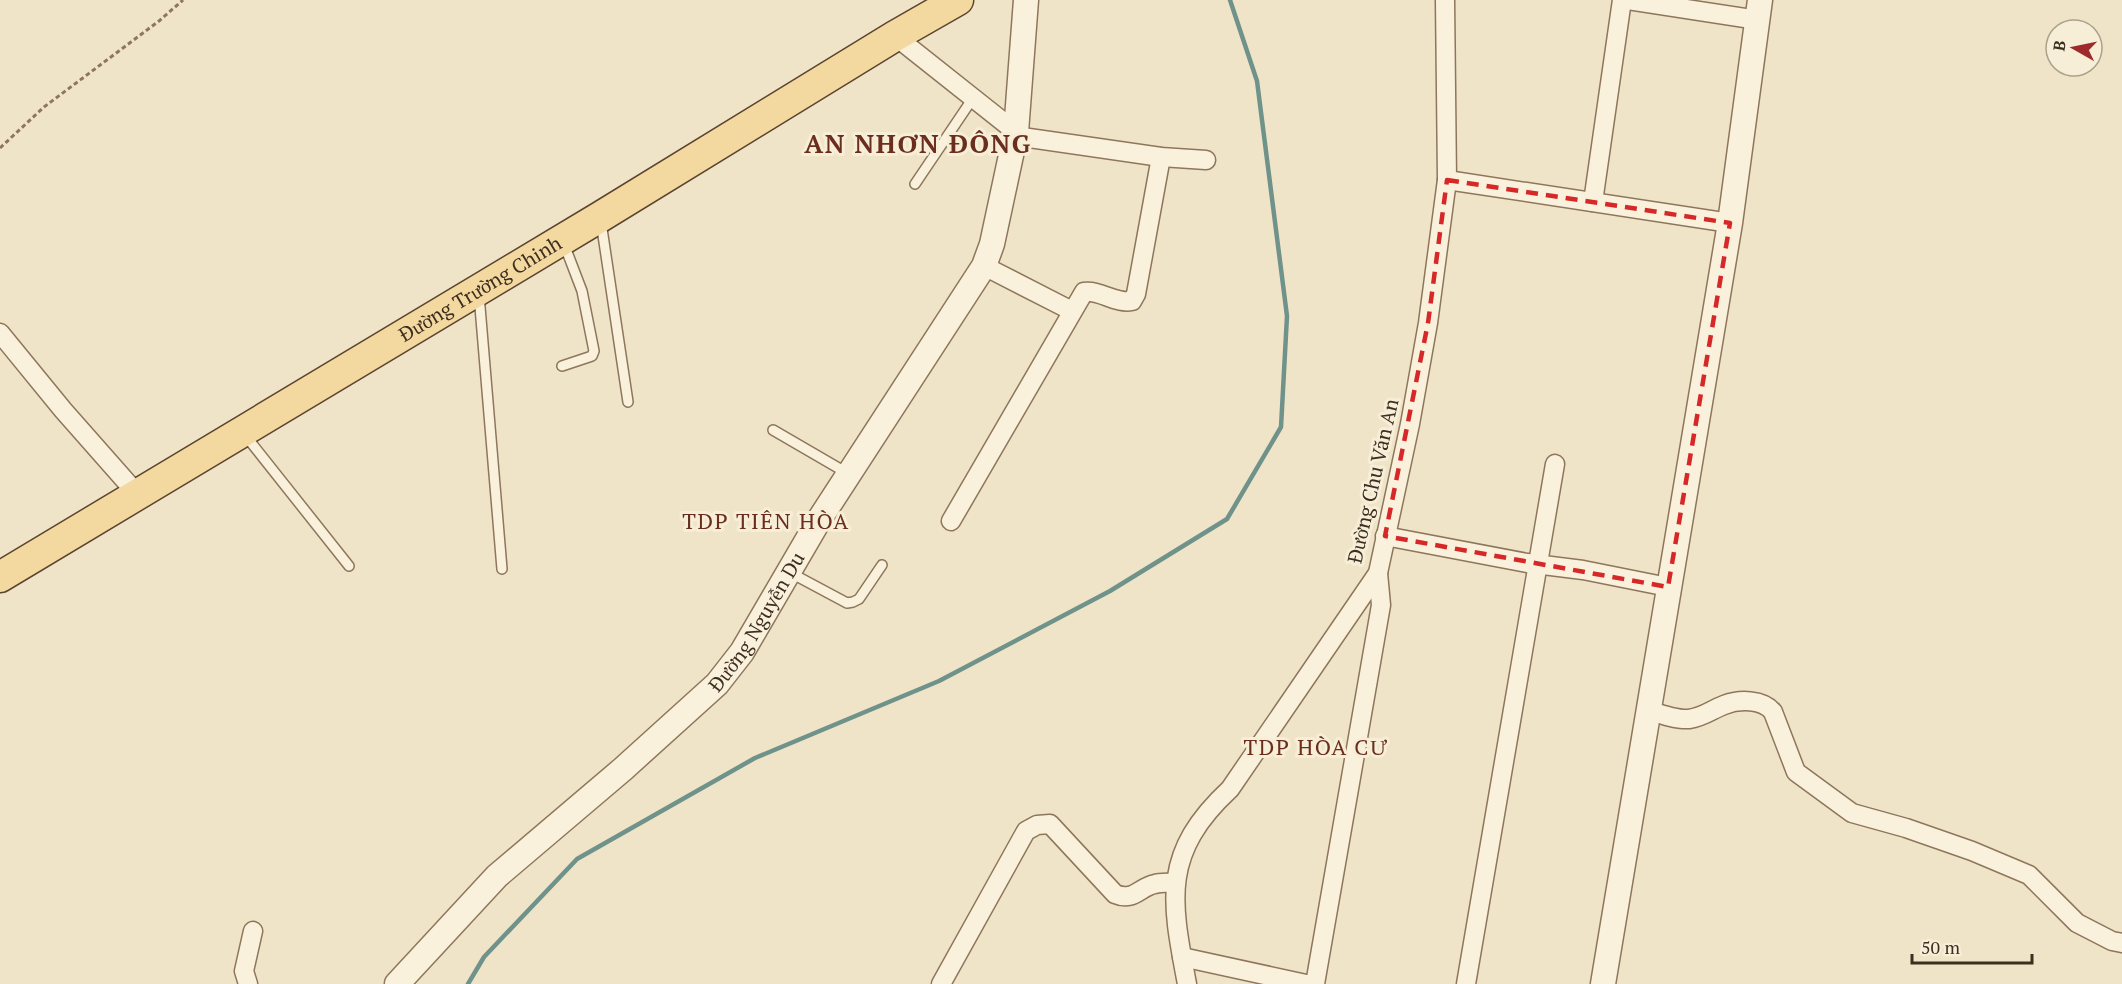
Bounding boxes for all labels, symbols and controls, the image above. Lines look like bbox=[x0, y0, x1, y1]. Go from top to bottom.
north arrow bbox=[2044, 18, 2104, 78]
text: B bbox=[2048, 39, 2071, 53]
district label: AN NHƠN ĐÔNG bbox=[804, 126, 1032, 160]
street label: Đường Trường Chinh bbox=[394, 229, 567, 348]
street label: Đường Chu Văn An bbox=[1340, 396, 1405, 566]
district label: TDP TIÊN HÒA bbox=[682, 506, 850, 535]
street label: Đường Nguyễn Du bbox=[702, 547, 811, 697]
district label: TDP HÒA CƯ bbox=[1244, 732, 1388, 761]
scale bar bbox=[1912, 927, 2032, 965]
text: 50 m bbox=[1921, 935, 1961, 959]

